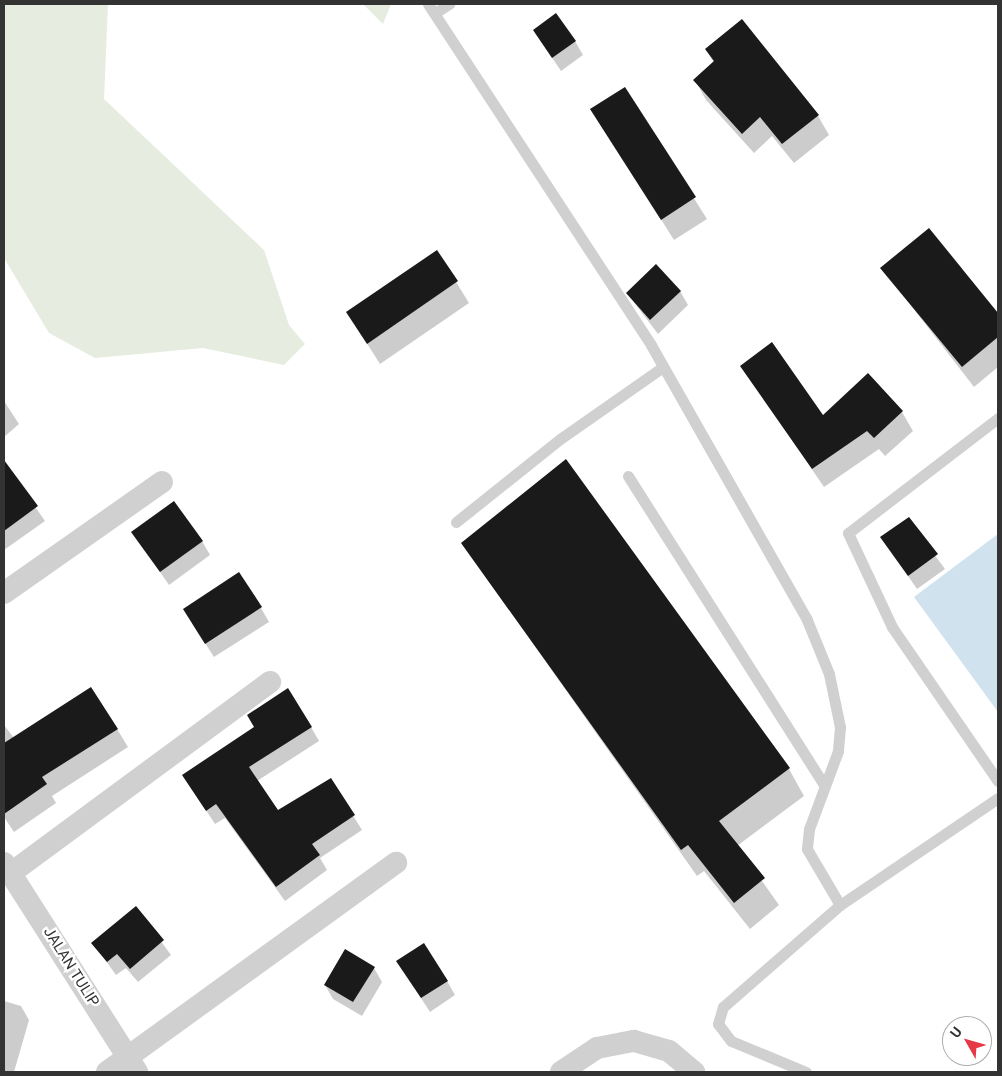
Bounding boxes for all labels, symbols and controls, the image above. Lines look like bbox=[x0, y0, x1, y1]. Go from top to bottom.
street label: JALAN TULIP bbox=[39, 924, 103, 1010]
north arrow bbox=[942, 1016, 992, 1066]
text: U bbox=[947, 1024, 965, 1041]

